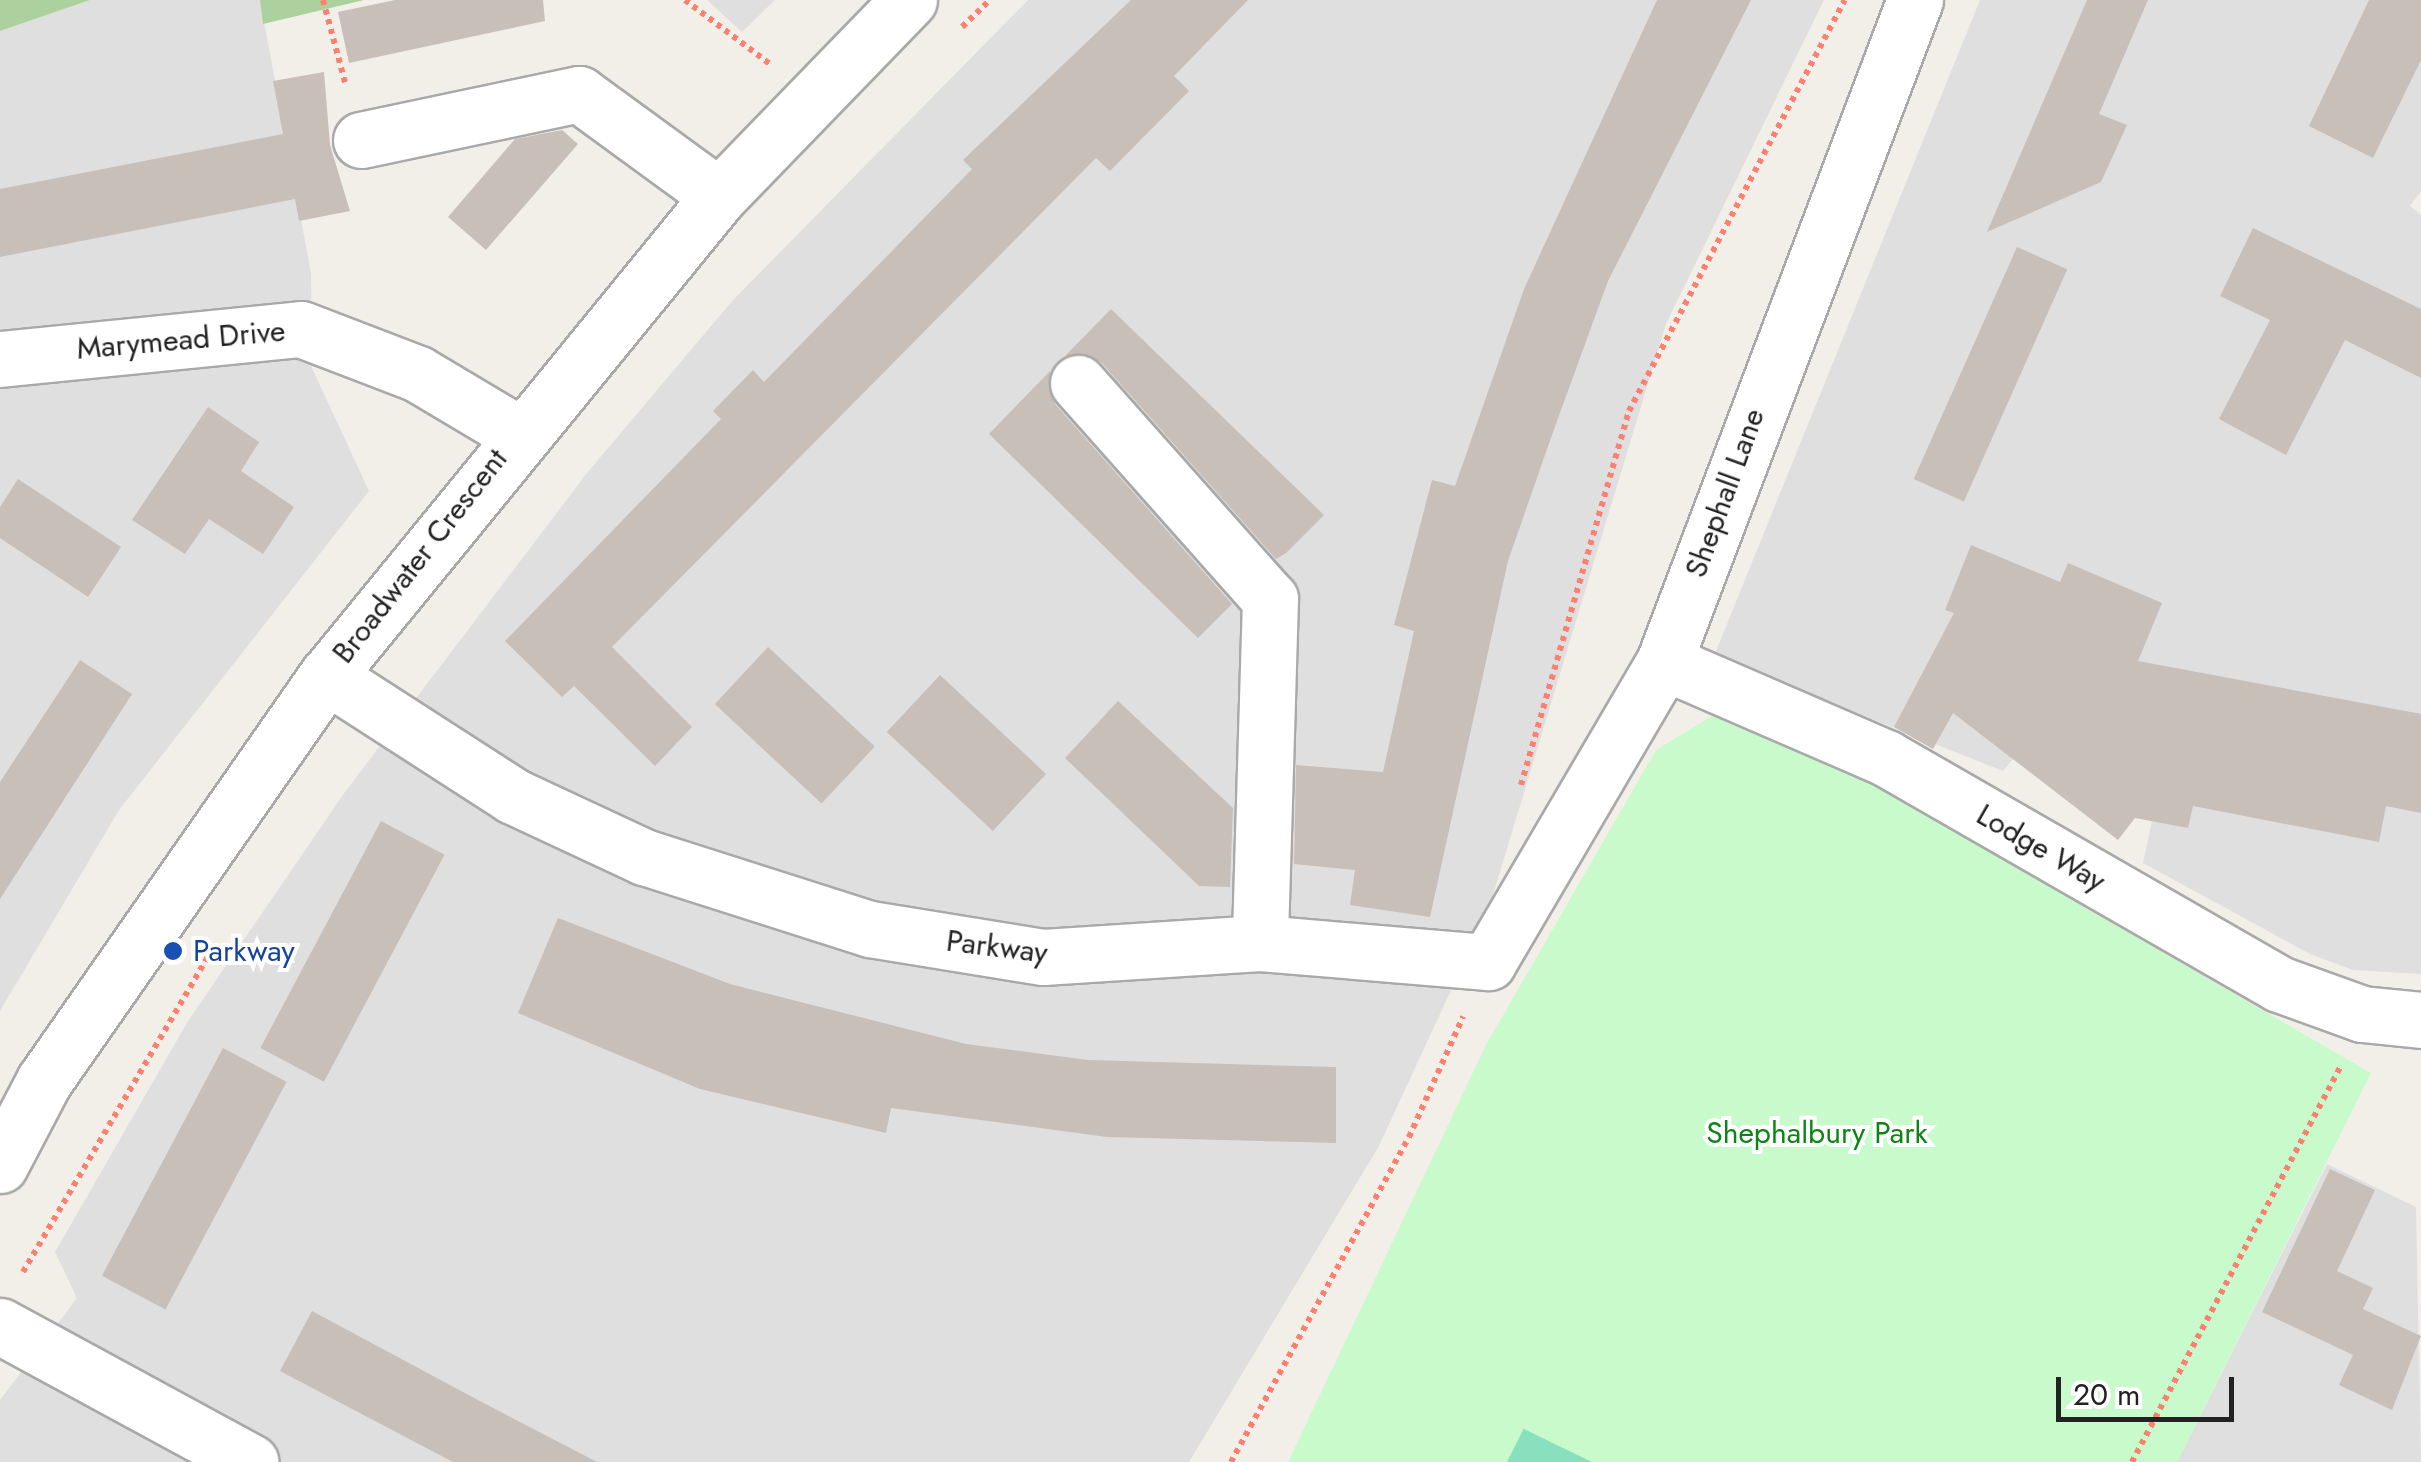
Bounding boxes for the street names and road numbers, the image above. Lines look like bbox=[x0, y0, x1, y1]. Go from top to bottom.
street label: Marymead Drive bbox=[75, 313, 287, 367]
street label: Shephall Lane bbox=[1678, 404, 1772, 582]
street label: Broadwater Crescent bbox=[325, 442, 515, 670]
street label: Lodge Way bbox=[1970, 797, 2112, 899]
street label: Parkway bbox=[944, 923, 1050, 971]

